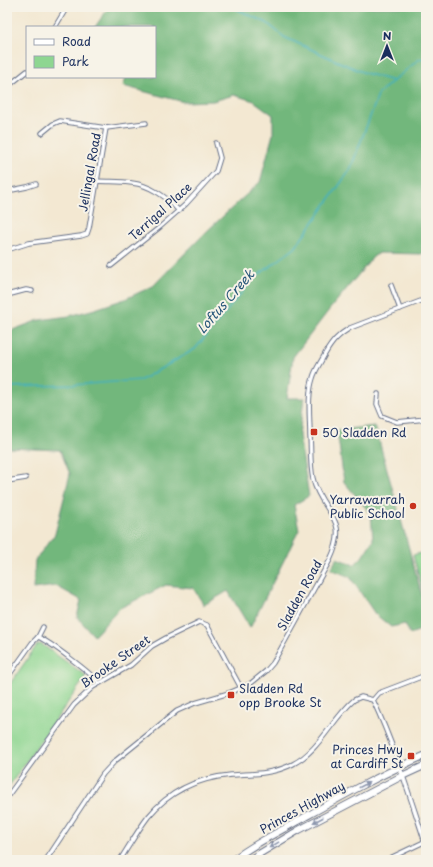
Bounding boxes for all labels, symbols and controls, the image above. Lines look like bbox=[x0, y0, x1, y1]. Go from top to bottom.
legend bbox=[26, 26, 156, 78]
north arrow bbox=[367, 26, 407, 66]
text: N bbox=[383, 27, 392, 44]
text: Road bbox=[62, 32, 91, 50]
text: Park bbox=[62, 52, 89, 70]
street label: Jellingal Road bbox=[73, 131, 105, 213]
street label: Terrigal Place bbox=[124, 178, 196, 244]
water label: Loftus Creek bbox=[192, 264, 259, 337]
place label: 50 Sladden Rd bbox=[322, 423, 407, 441]
marker: 50 Sladden Rd bbox=[309, 427, 319, 437]
place label: Yarrawarrah Public School bbox=[330, 490, 405, 522]
marker: Yarrawarrah Public School bbox=[408, 501, 418, 511]
street label: Sladden Road bbox=[272, 556, 326, 634]
street label: Brooke Street bbox=[77, 630, 154, 692]
place label: Sladden Rd opp Brooke St bbox=[239, 679, 322, 711]
marker: Sladden Rd opp Brooke St bbox=[226, 690, 236, 700]
place label: Princes Hwy at Cardiff St bbox=[330, 740, 403, 772]
marker: Princes Hwy at Cardiff St bbox=[406, 751, 416, 761]
street label: Princes Highway bbox=[256, 776, 348, 838]
one-way arrow bbox=[359, 782, 370, 788]
one-way arrow bbox=[312, 816, 324, 823]
one-way arrow bbox=[268, 841, 280, 848]

